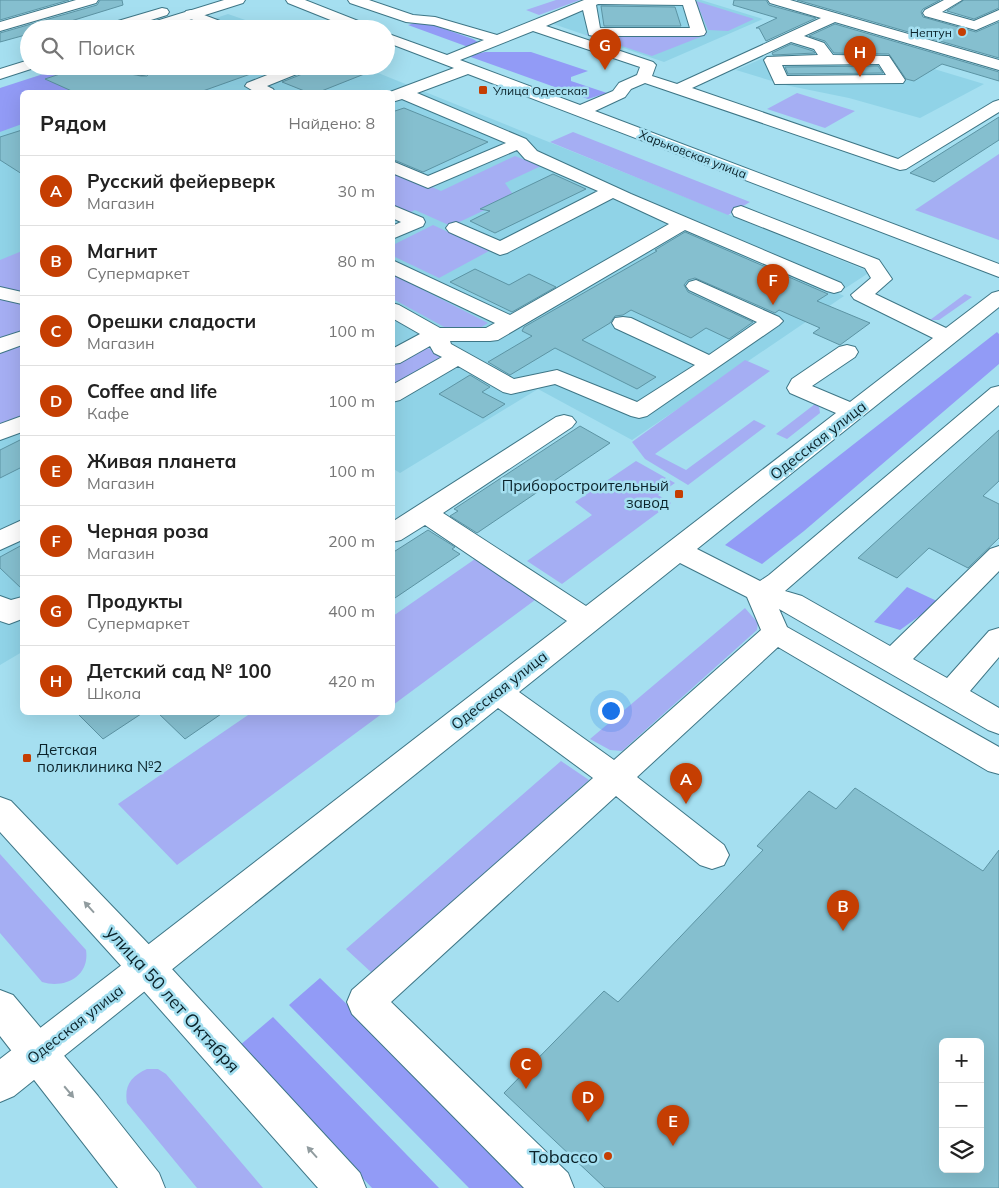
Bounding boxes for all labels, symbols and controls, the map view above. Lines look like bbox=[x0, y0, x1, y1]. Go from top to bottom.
search box bbox=[20, 20, 395, 75]
place label: Нептун bbox=[910, 25, 952, 40]
marker: Нептун bbox=[956, 26, 968, 38]
pin: G bbox=[589, 29, 621, 70]
icon: search bbox=[38, 34, 66, 62]
text: Поиск bbox=[78, 36, 135, 60]
pin: H bbox=[844, 36, 876, 77]
place label: Улица Одесская bbox=[492, 83, 588, 98]
marker: Улица Одесская bbox=[477, 84, 489, 96]
text: Рядом bbox=[40, 110, 107, 136]
text: Найдено: 8 bbox=[289, 113, 375, 133]
street label: Харьковская улица bbox=[637, 127, 749, 181]
text: Русский фейерверк bbox=[87, 169, 275, 193]
text: A bbox=[50, 181, 62, 201]
text: 30 m bbox=[338, 181, 375, 201]
text: Магазин bbox=[87, 193, 155, 213]
text: Магнит bbox=[87, 239, 157, 263]
text: B bbox=[50, 251, 62, 271]
text: 80 m bbox=[338, 251, 375, 271]
text: Супермаркет bbox=[87, 263, 190, 283]
pin: F bbox=[757, 264, 789, 305]
text: Орешки сладости bbox=[87, 309, 256, 333]
text: C bbox=[51, 321, 61, 341]
text: 100 m bbox=[328, 321, 375, 341]
text: Магазин bbox=[87, 333, 155, 353]
text: Coffee and life bbox=[87, 379, 217, 403]
text: D bbox=[50, 391, 62, 411]
text: 100 m bbox=[328, 391, 375, 411]
street label: Одесская улица bbox=[766, 396, 870, 484]
text: Кафе bbox=[87, 403, 129, 423]
text: Живая планета bbox=[87, 449, 237, 473]
text: E bbox=[51, 461, 61, 481]
text: 100 m bbox=[328, 461, 375, 481]
text: Магазин bbox=[87, 473, 155, 493]
place label: Приборостроительный завод bbox=[502, 476, 669, 512]
marker: Приборостроительный завод bbox=[673, 488, 685, 500]
text: Черная роза bbox=[87, 519, 209, 543]
text: F bbox=[51, 531, 61, 551]
text: 200 m bbox=[328, 531, 375, 551]
text: Магазин bbox=[87, 543, 155, 563]
text: Продукты bbox=[87, 589, 183, 613]
text: G bbox=[50, 601, 62, 621]
text: 400 m bbox=[328, 601, 375, 621]
text: Супермаркет bbox=[87, 613, 190, 633]
street label: Одесская улица bbox=[447, 646, 551, 734]
text: Детский сад № 100 bbox=[87, 659, 271, 683]
text: H bbox=[50, 671, 62, 691]
text: 420 m bbox=[328, 671, 375, 691]
text: Школа bbox=[87, 683, 141, 703]
your location bbox=[598, 698, 624, 724]
place label: Детская поликлиника №2 bbox=[37, 740, 162, 776]
marker: Детская поликлиника №2 bbox=[21, 752, 33, 764]
pin: A bbox=[670, 763, 702, 804]
pin: B bbox=[827, 890, 859, 931]
one-way arrow bbox=[83, 902, 95, 914]
street label: улица 50 лет Октября bbox=[101, 921, 245, 1077]
street label: Одесская улица bbox=[23, 980, 127, 1068]
map controls bbox=[939, 1038, 984, 1173]
button: + bbox=[939, 1038, 984, 1083]
pin: C bbox=[510, 1048, 542, 1089]
pin: D bbox=[572, 1081, 604, 1122]
button: − bbox=[939, 1083, 984, 1128]
one-way arrow bbox=[63, 1085, 74, 1098]
pin: E bbox=[657, 1105, 689, 1146]
button: layers bbox=[939, 1128, 984, 1173]
place label: Tobacco bbox=[529, 1145, 598, 1168]
one-way arrow bbox=[306, 1146, 318, 1158]
marker: Tobacco bbox=[602, 1150, 614, 1162]

